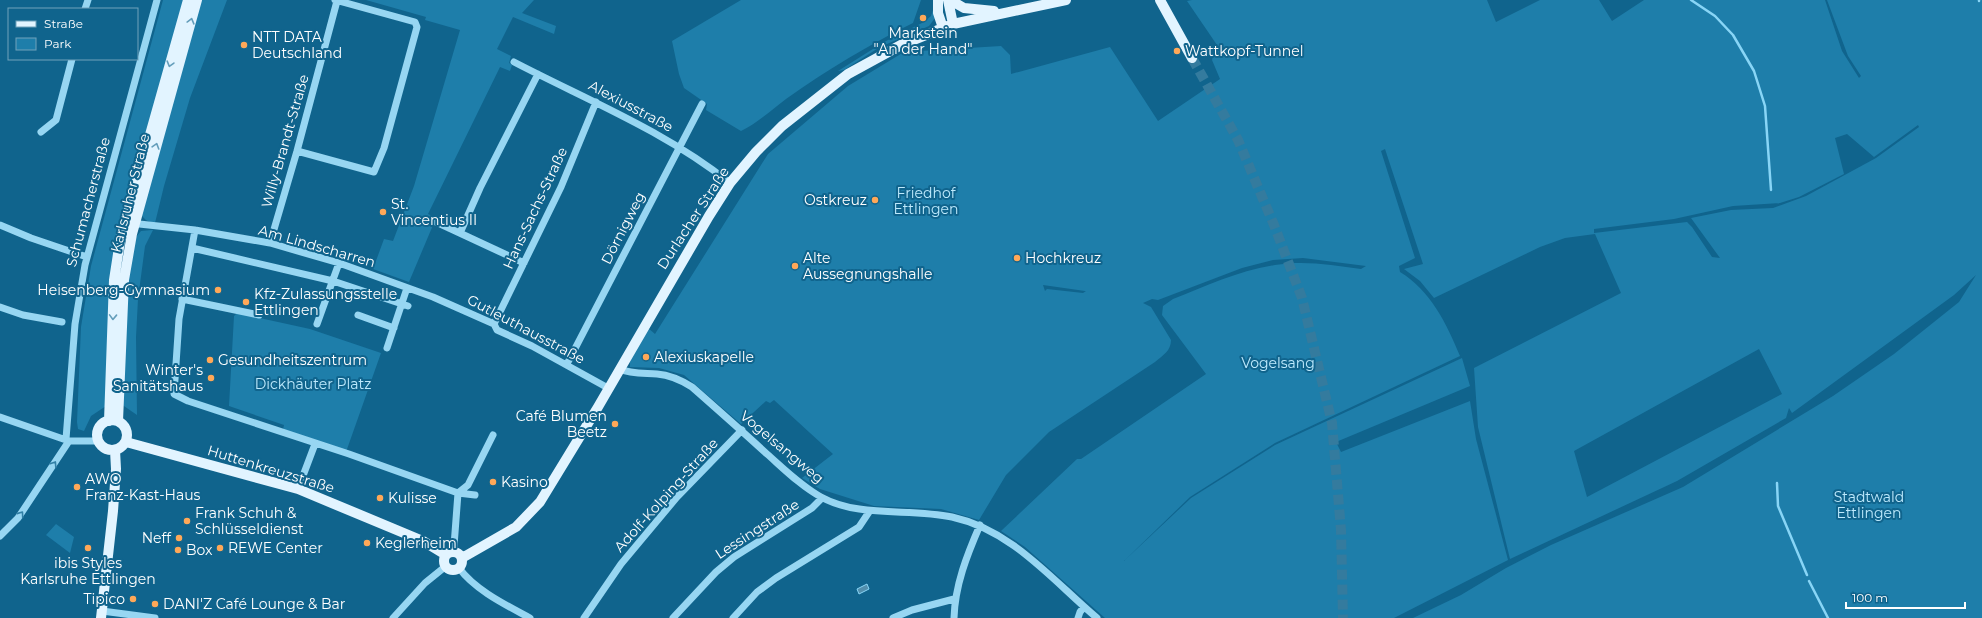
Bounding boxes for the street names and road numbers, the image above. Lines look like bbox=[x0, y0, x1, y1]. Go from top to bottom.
street label: Willy-Brandt-Straße bbox=[257, 72, 313, 210]
street label: Alexiusstraße bbox=[586, 76, 676, 136]
street label: Karlsruher Straße bbox=[107, 132, 153, 254]
street label: Schumacherstraße bbox=[62, 135, 114, 269]
street label: Hans-Sachs-Straße bbox=[499, 144, 571, 272]
street label: Durlacher Straße bbox=[653, 163, 733, 273]
street label: Dörnigweg bbox=[597, 189, 649, 267]
street label: Am Lindscharren bbox=[256, 221, 378, 271]
street label: Gutleuthausstraße bbox=[464, 290, 588, 368]
street label: Vogelsangweg bbox=[736, 407, 828, 487]
street label: Adolf-Kolping-Straße bbox=[610, 434, 722, 556]
street label: Huttenkreuzstraße bbox=[205, 441, 337, 497]
street label: Lessingstraße bbox=[712, 495, 802, 563]

